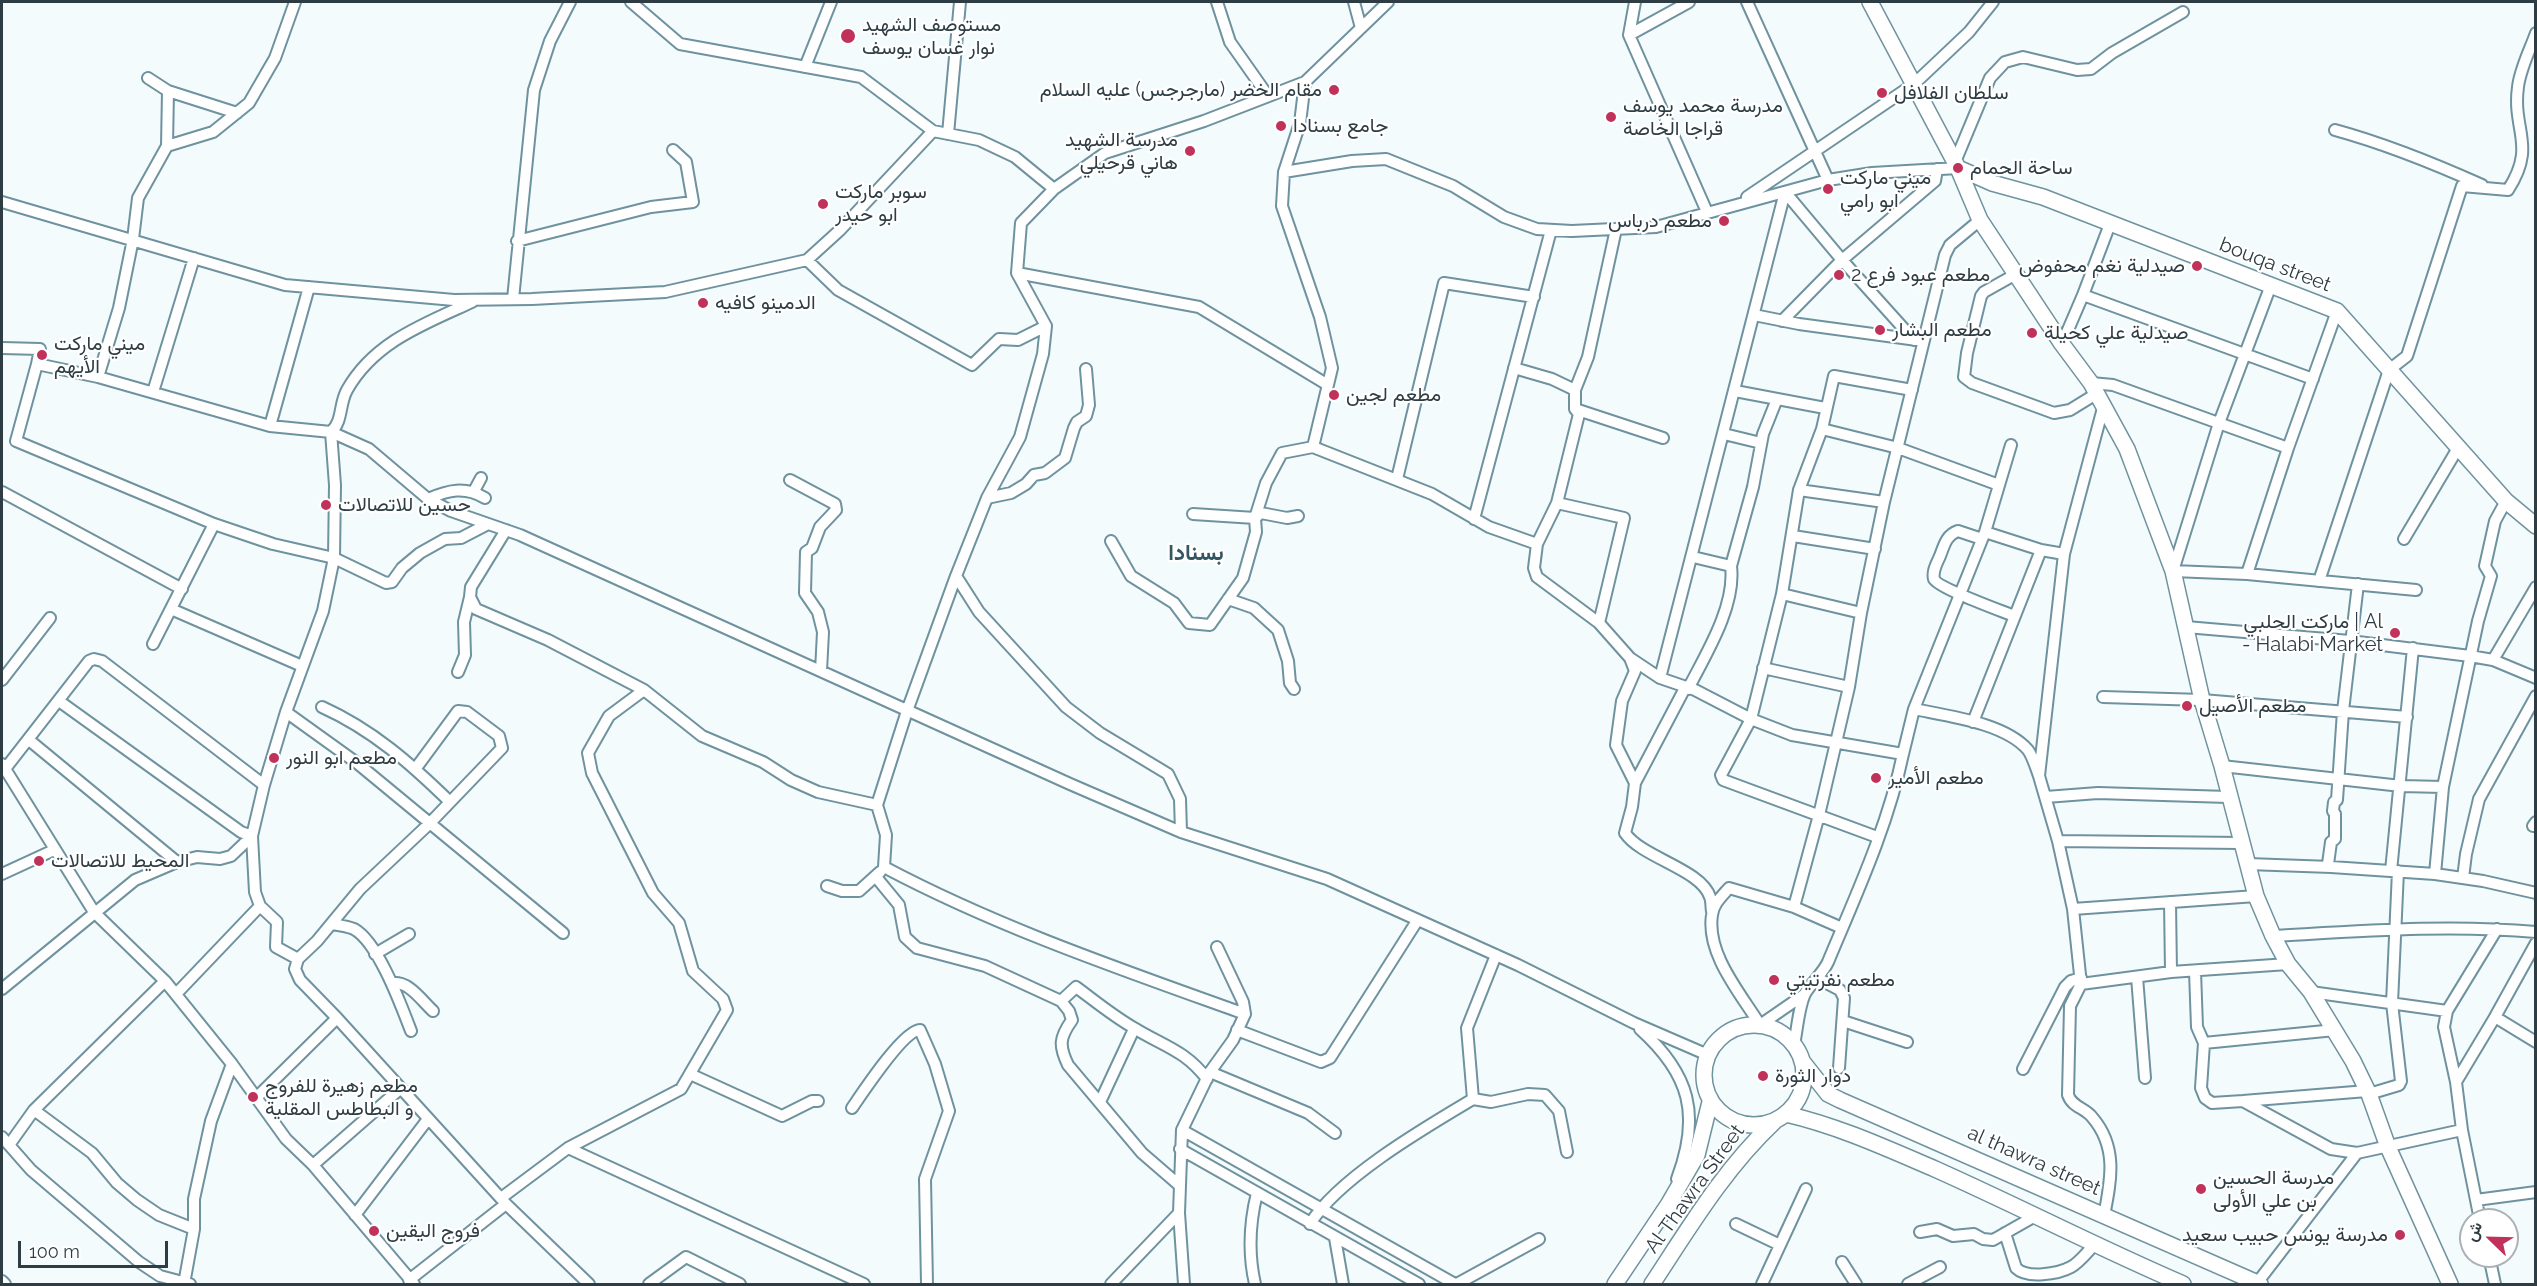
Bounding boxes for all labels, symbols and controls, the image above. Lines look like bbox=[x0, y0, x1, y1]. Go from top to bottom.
place label: مستوصف الشهيد نوار غسان يوسف bbox=[862, 13, 1001, 60]
marker: مستوصف الشهيد نوار غسان يوسف bbox=[839, 27, 857, 45]
place label: مقام الخضر (مارجرجس) عليه السلام bbox=[1040, 78, 1322, 102]
place label: سلطان الفلافل bbox=[1894, 81, 2008, 105]
marker: مقام الخضر (مارجرجس) عليه السلام bbox=[1327, 83, 1341, 97]
marker: سلطان الفلافل bbox=[1875, 86, 1889, 100]
place label: مدرسة محمد يوسف قراجا الخاصة bbox=[1623, 94, 1783, 141]
marker: مدرسة محمد يوسف قراجا الخاصة bbox=[1604, 110, 1618, 124]
place label: جامع بسنادا bbox=[1293, 114, 1388, 138]
marker: جامع بسنادا bbox=[1274, 119, 1288, 133]
place label: مدرسة الشهيد هاني قرحيلي bbox=[1065, 128, 1178, 175]
marker: مدرسة الشهيد هاني قرحيلي bbox=[1183, 144, 1197, 158]
place label: ساحة الحمام bbox=[1970, 156, 2073, 180]
marker: ساحة الحمام bbox=[1951, 161, 1965, 175]
place label: ميني ماركت ابو رامي bbox=[1840, 166, 1931, 213]
place label: سوبر ماركت ابو حيدر bbox=[835, 180, 927, 227]
marker: ميني ماركت ابو رامي bbox=[1821, 182, 1835, 196]
marker: سوبر ماركت ابو حيدر bbox=[816, 197, 830, 211]
place label: مطعم درباس bbox=[1608, 209, 1712, 233]
marker: مطعم درباس bbox=[1717, 214, 1731, 228]
street label: bouqa street bbox=[2216, 233, 2334, 297]
place label: صيدلية نغم محفوض bbox=[2019, 254, 2185, 278]
marker: صيدلية نغم محفوض bbox=[2190, 259, 2204, 273]
place label: مطعم عبود فرع 2 bbox=[1851, 263, 1990, 287]
marker: مطعم عبود فرع 2 bbox=[1832, 268, 1846, 282]
place label: الدمينو كافيه bbox=[715, 291, 816, 315]
marker: الدمينو كافيه bbox=[696, 296, 710, 310]
place label: مطعم البشار bbox=[1892, 318, 1992, 342]
place label: صيدلية علي كحيلة bbox=[2044, 321, 2188, 345]
marker: مطعم البشار bbox=[1873, 323, 1887, 337]
marker: صيدلية علي كحيلة bbox=[2025, 326, 2039, 340]
place label: ميني ماركت الأيهم bbox=[54, 332, 145, 379]
marker: ميني ماركت الأيهم bbox=[35, 348, 49, 362]
place label: مطعم لجين bbox=[1346, 383, 1441, 407]
marker: مطعم لجين bbox=[1327, 388, 1341, 402]
place label: حسين للاتصالات bbox=[338, 493, 471, 517]
marker: حسين للاتصالات bbox=[319, 498, 333, 512]
district label: بسنادا bbox=[1168, 540, 1224, 566]
place label: ماركت الحلبي | Al - Halabi Market bbox=[2242, 610, 2383, 657]
marker: ماركت الحلبي | Al - Halabi Market bbox=[2388, 626, 2402, 640]
place label: مطعم الأصيل bbox=[2199, 694, 2306, 718]
marker: مطعم الأصيل bbox=[2180, 699, 2194, 713]
place label: مطعم ابو النور bbox=[286, 746, 397, 770]
marker: مطعم ابو النور bbox=[267, 751, 281, 765]
place label: مطعم الأمير bbox=[1888, 766, 1984, 790]
marker: مطعم الأمير bbox=[1869, 771, 1883, 785]
place label: المحيط للاتصالات bbox=[51, 849, 189, 873]
marker: المحيط للاتصالات bbox=[32, 854, 46, 868]
place label: مطعم نفرتيتي bbox=[1786, 968, 1895, 992]
marker: مطعم نفرتيتي bbox=[1767, 973, 1781, 987]
place label: دوار الثورة bbox=[1775, 1064, 1851, 1088]
marker: دوار الثورة bbox=[1756, 1069, 1770, 1083]
place label: مطعم زهيرة للفروج و البطاطس المقلية bbox=[265, 1074, 418, 1121]
marker: مطعم زهيرة للفروج و البطاطس المقلية bbox=[246, 1090, 260, 1104]
street label: Al Thawra Street bbox=[1640, 1120, 1750, 1258]
street label: al thawra street bbox=[1964, 1121, 2104, 1201]
place label: مدرسة الحسين بن علي الأولى bbox=[2213, 1166, 2334, 1213]
marker: مدرسة الحسين بن علي الأولى bbox=[2194, 1182, 2208, 1196]
north arrow bbox=[2459, 1208, 2519, 1268]
place label: فروج اليقين bbox=[386, 1219, 480, 1243]
text: ش bbox=[2461, 1219, 2486, 1244]
place label: مدرسة يونس حبيب سعيد bbox=[2182, 1223, 2388, 1247]
marker: فروج اليقين bbox=[367, 1224, 381, 1238]
marker: مدرسة يونس حبيب سعيد bbox=[2393, 1228, 2407, 1242]
scale bar bbox=[21, 1229, 171, 1267]
text: 100 m bbox=[29, 1241, 80, 1262]

